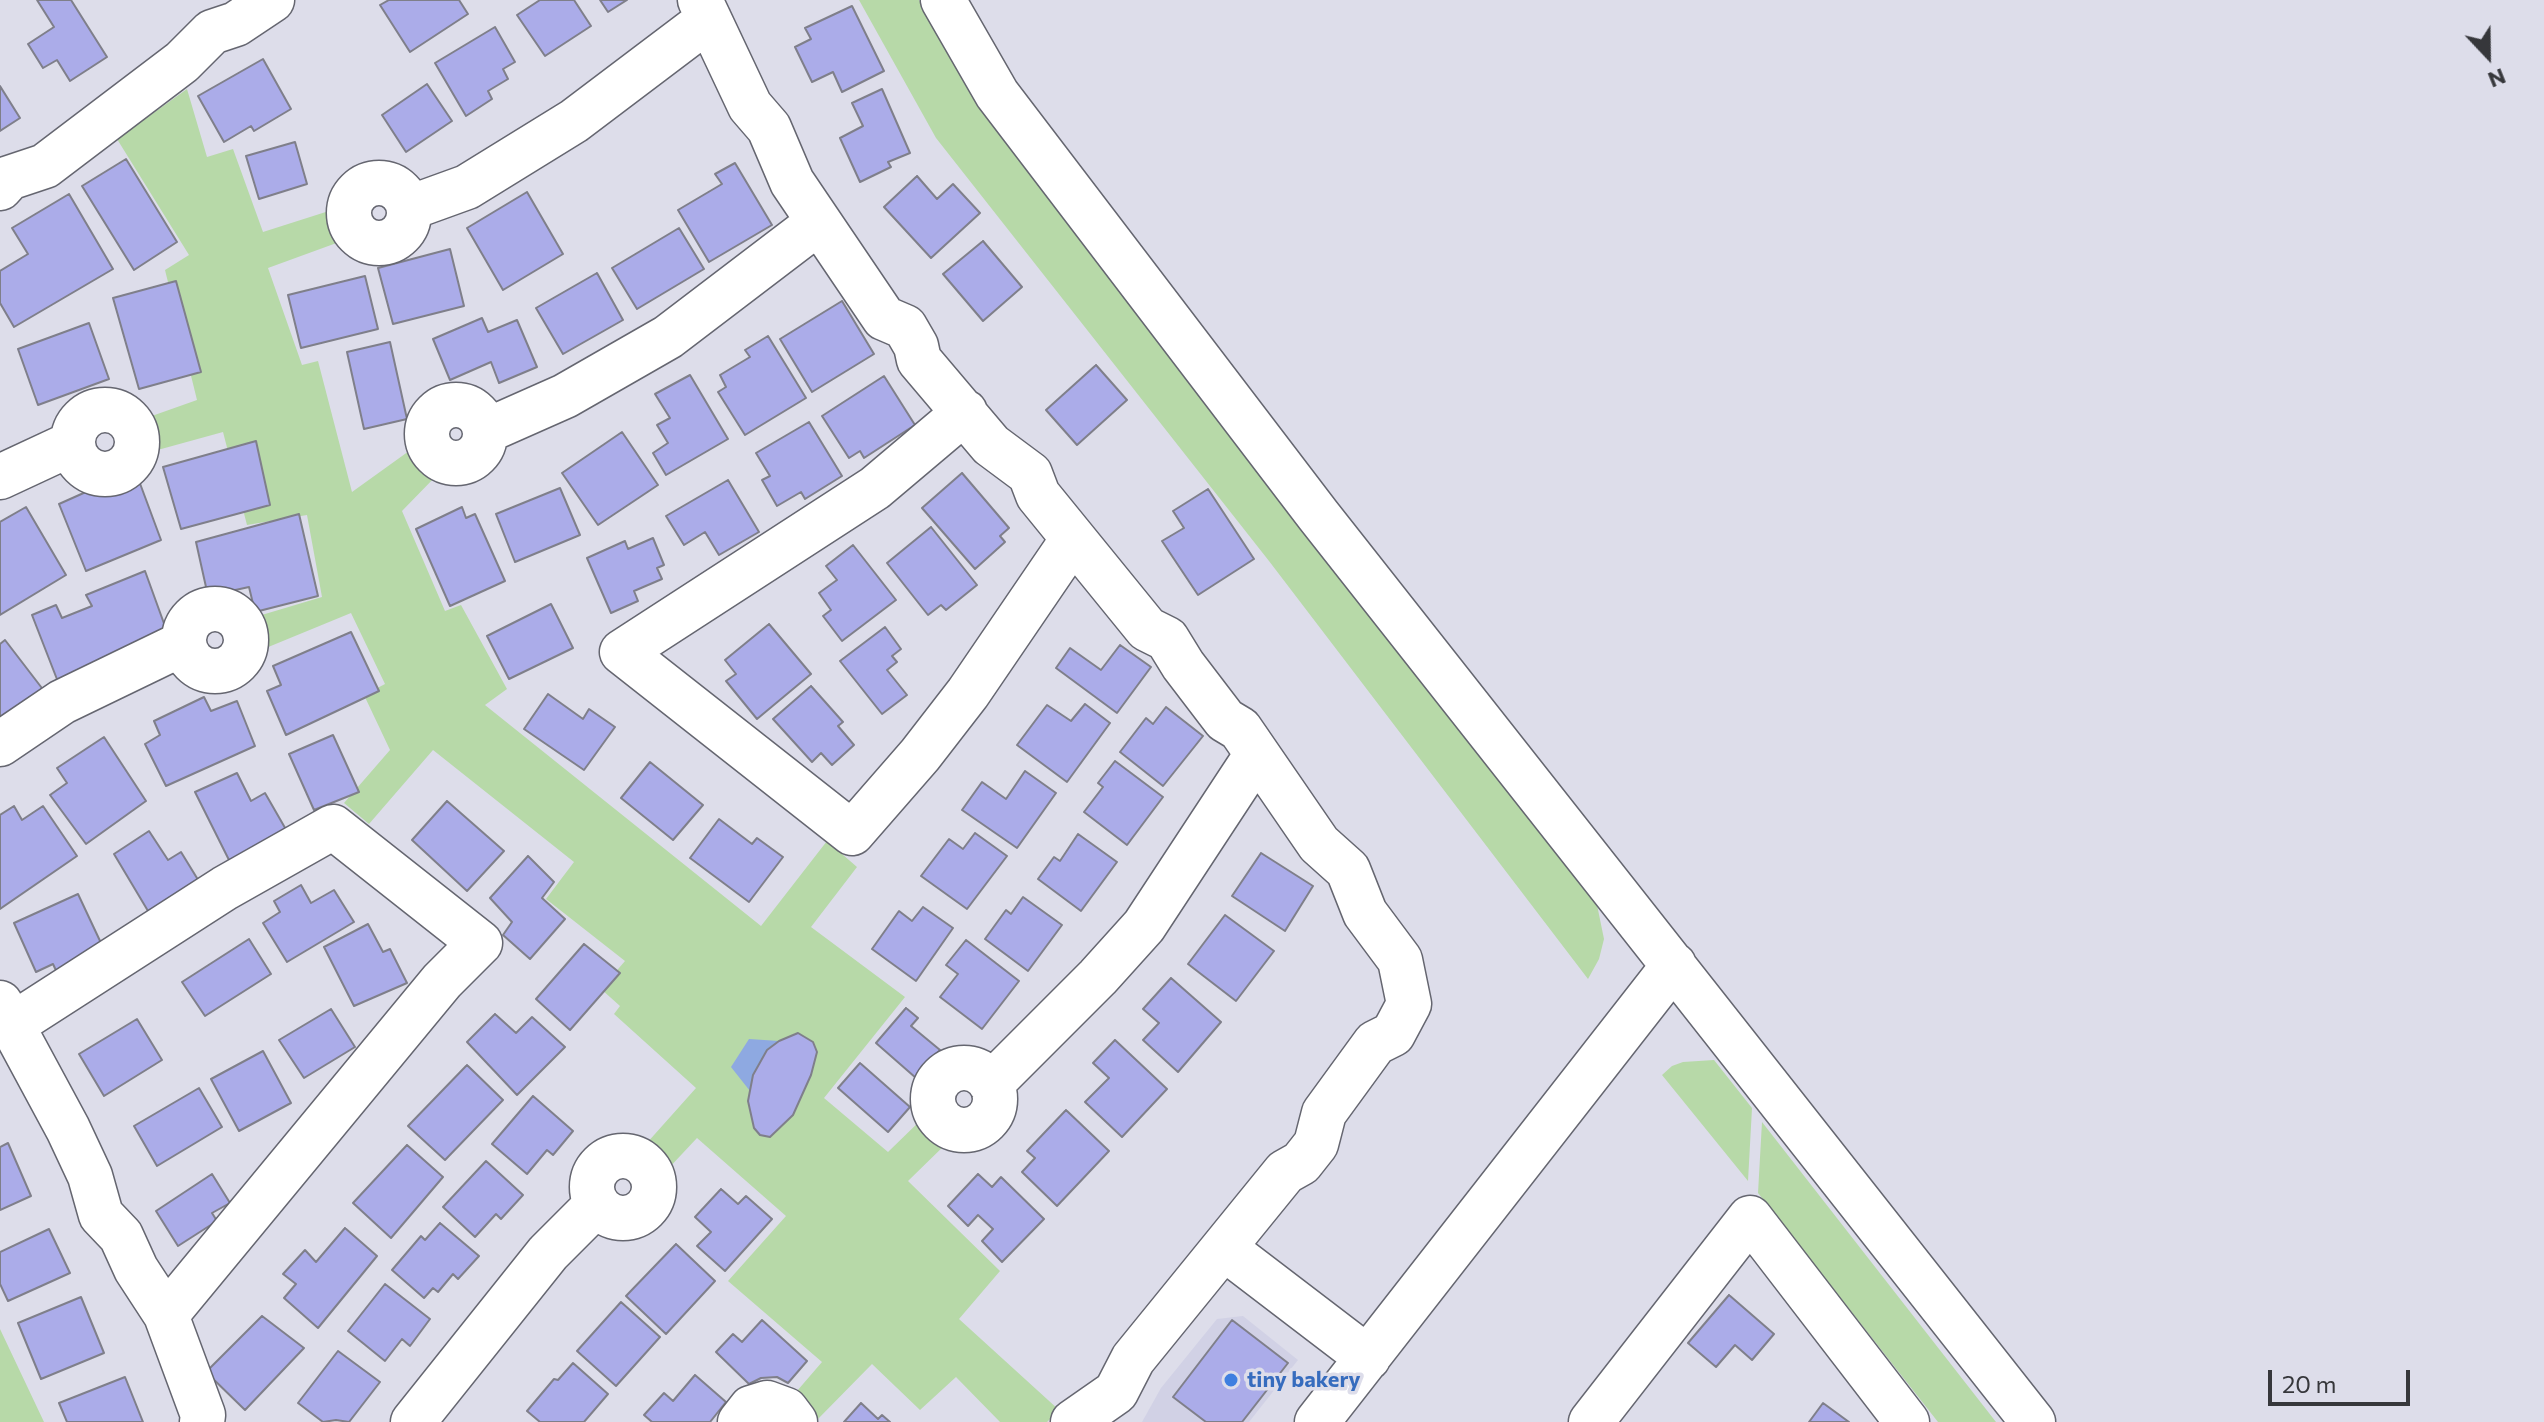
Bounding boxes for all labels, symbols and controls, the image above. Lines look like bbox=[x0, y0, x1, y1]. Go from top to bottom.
north arrow bbox=[2448, 16, 2528, 96]
text: N bbox=[2484, 63, 2510, 94]
scale bar bbox=[2272, 1354, 2414, 1404]
place label: tiny bakery bbox=[1247, 1367, 1361, 1393]
text: 20 m bbox=[2282, 1369, 2336, 1398]
marker: tiny bakery bbox=[1222, 1371, 1240, 1389]

